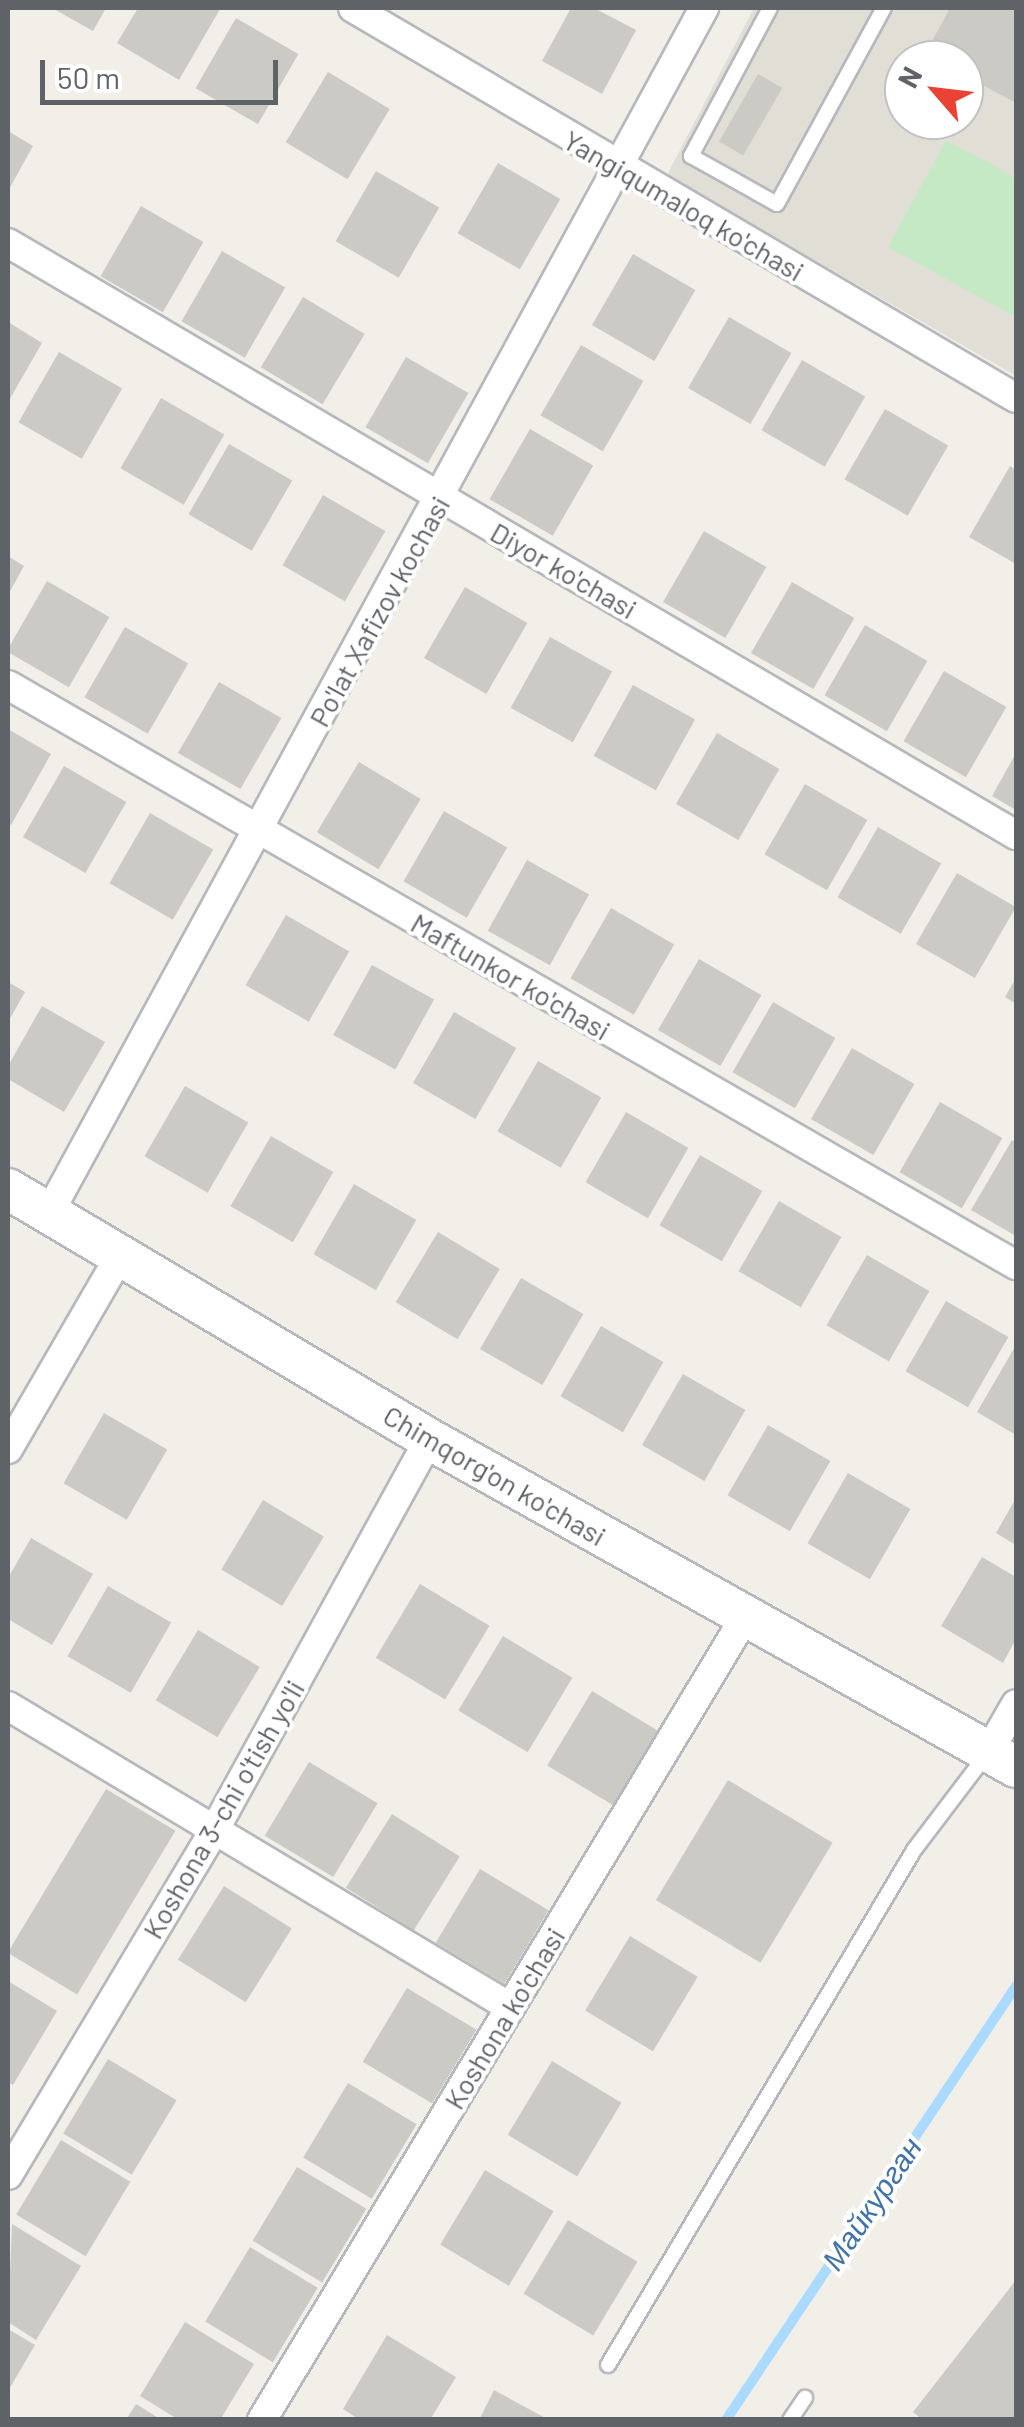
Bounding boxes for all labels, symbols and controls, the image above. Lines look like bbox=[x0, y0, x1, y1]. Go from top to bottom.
scale bar bbox=[45, 40, 282, 102]
north arrow bbox=[884, 40, 984, 140]
text: 50 m bbox=[57, 59, 120, 95]
text: N bbox=[890, 61, 929, 93]
street label: Yangiqumaloq ko'chasi bbox=[558, 122, 810, 288]
street label: Po'lat Xafizov kochasi bbox=[302, 490, 456, 732]
street label: Diyor ko'chasi bbox=[485, 515, 643, 625]
street label: Maftunkor ko'chasi bbox=[405, 905, 617, 1047]
street label: Chimqorg'on ko'chasi bbox=[378, 1398, 612, 1552]
street label: Koshona 3-chi o'tish yo'li bbox=[135, 1674, 311, 1944]
street label: Koshona ko'chasi bbox=[437, 1921, 571, 2115]
water label: Майкурган bbox=[814, 2130, 928, 2276]

